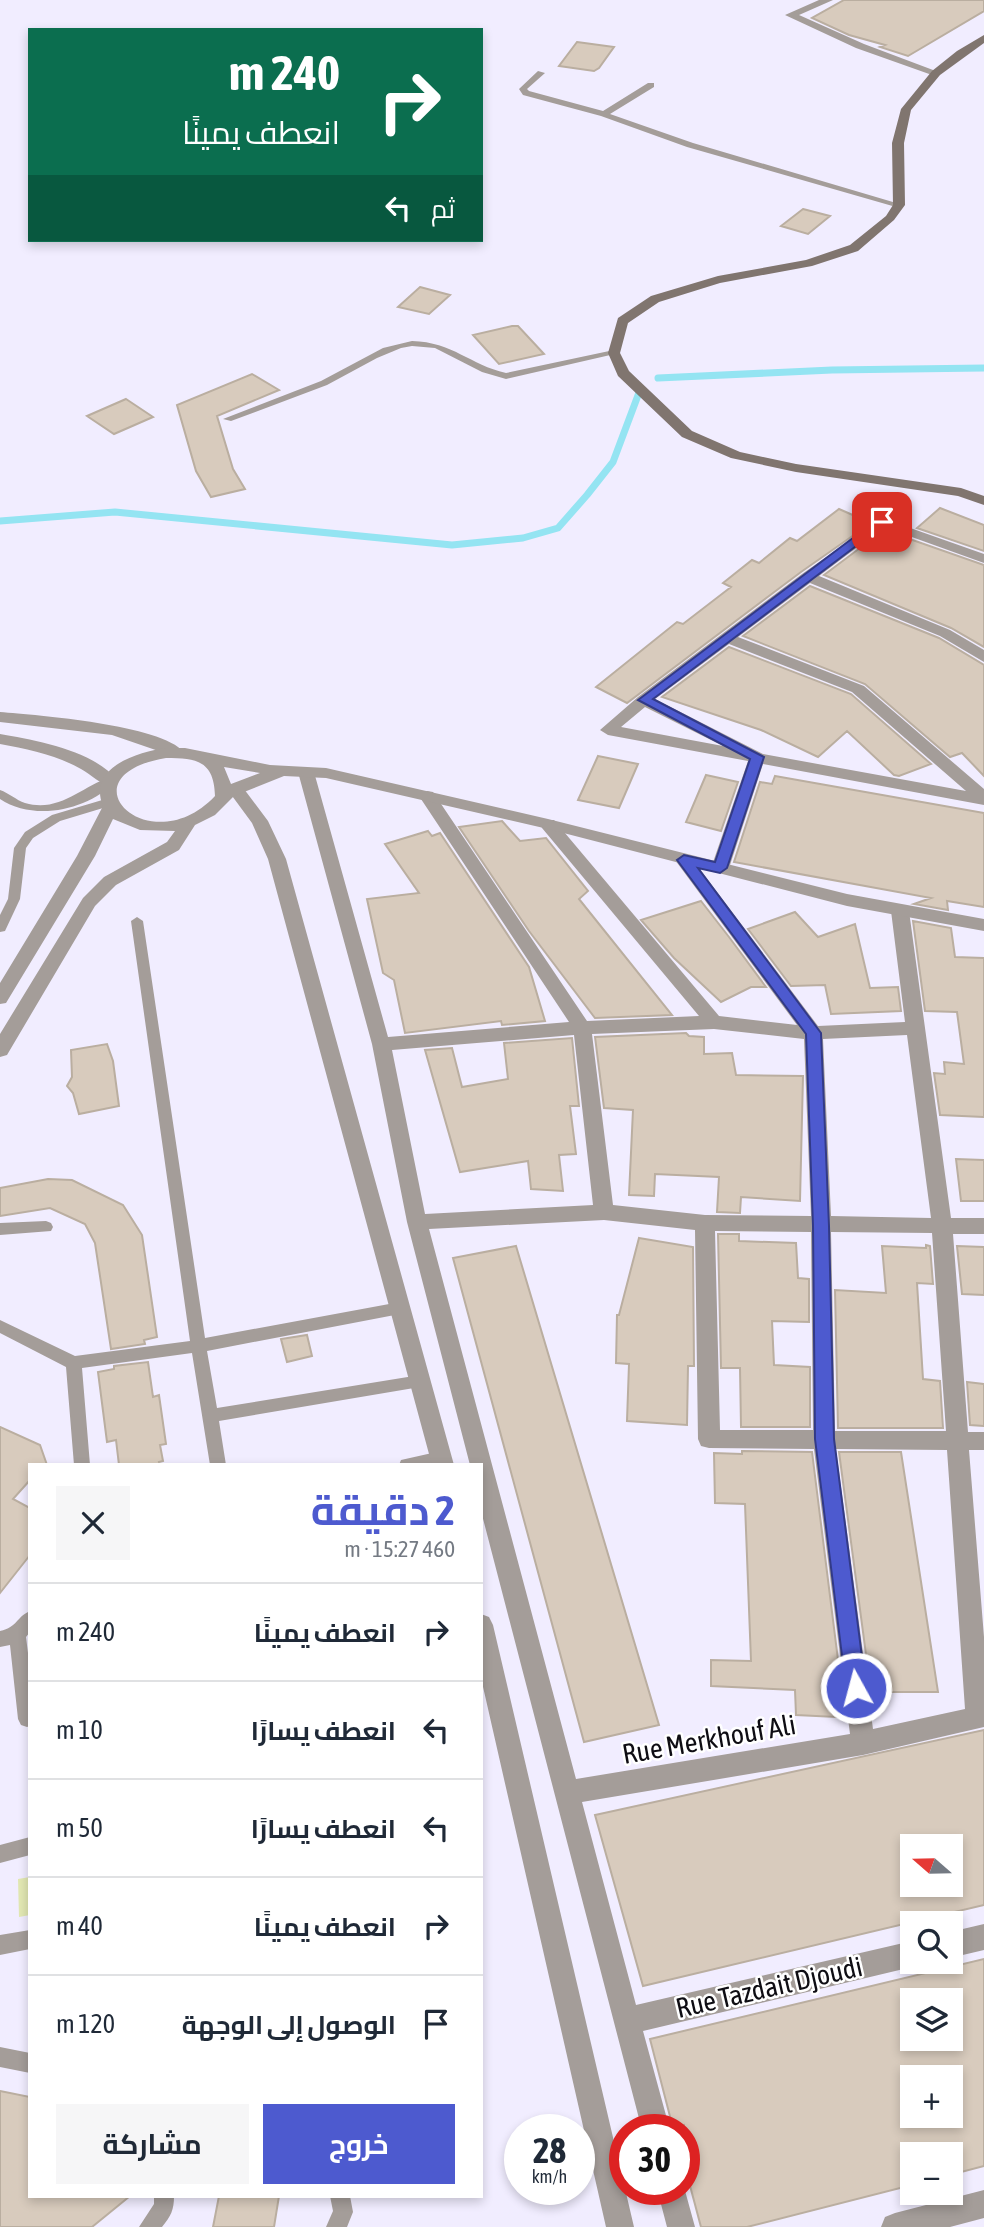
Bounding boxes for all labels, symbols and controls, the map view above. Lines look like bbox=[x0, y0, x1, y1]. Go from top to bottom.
text: 240 m bbox=[229, 44, 340, 100]
icon: right bbox=[364, 56, 455, 147]
text: انعطف يمينًا bbox=[182, 114, 340, 151]
icon: left bbox=[379, 189, 417, 227]
text: ثم bbox=[431, 194, 455, 224]
pin bbox=[852, 492, 912, 552]
icon: arrive bbox=[863, 503, 901, 541]
button: close bbox=[56, 1486, 130, 1560]
text: 2 دقيقة bbox=[311, 1486, 455, 1534]
text: 460 m · 15:27 bbox=[344, 1536, 455, 1562]
icon: right bbox=[417, 1613, 455, 1651]
text: 240 m bbox=[56, 1617, 115, 1647]
text: انعطف يمينًا bbox=[254, 1618, 396, 1648]
position arrow bbox=[819, 1651, 893, 1725]
street label: Rue Merkhouf Ali bbox=[620, 1708, 798, 1770]
icon: left bbox=[417, 1711, 455, 1749]
text: 10 m bbox=[56, 1715, 103, 1745]
text: انعطف يسارًا bbox=[251, 1716, 396, 1746]
icon: left bbox=[417, 1809, 455, 1847]
text: 50 m bbox=[56, 1813, 103, 1843]
text: انعطف يسارًا bbox=[251, 1814, 396, 1844]
north arrow bbox=[900, 1834, 962, 1897]
map controls bbox=[900, 1834, 963, 2205]
icon: right bbox=[417, 1907, 455, 1945]
text: 40 m bbox=[56, 1911, 103, 1941]
button: search bbox=[900, 1911, 963, 1974]
text: انعطف يمينًا bbox=[254, 1912, 396, 1942]
street label: Rue Tazdait Djoudi bbox=[673, 1950, 865, 2024]
button: layers bbox=[900, 1988, 963, 2051]
icon: arrive bbox=[417, 2005, 455, 2043]
text: 120 m bbox=[56, 2009, 115, 2039]
text: الوصول إلى الوجهة bbox=[182, 2010, 396, 2040]
button: + bbox=[900, 2065, 963, 2128]
button: مشاركة bbox=[56, 2104, 249, 2184]
button: خروج bbox=[263, 2104, 455, 2184]
speed limit sign: 30 bbox=[609, 2114, 700, 2205]
text: 28 bbox=[533, 2130, 566, 2170]
button: − bbox=[900, 2142, 963, 2205]
text: km/h bbox=[532, 2166, 567, 2187]

